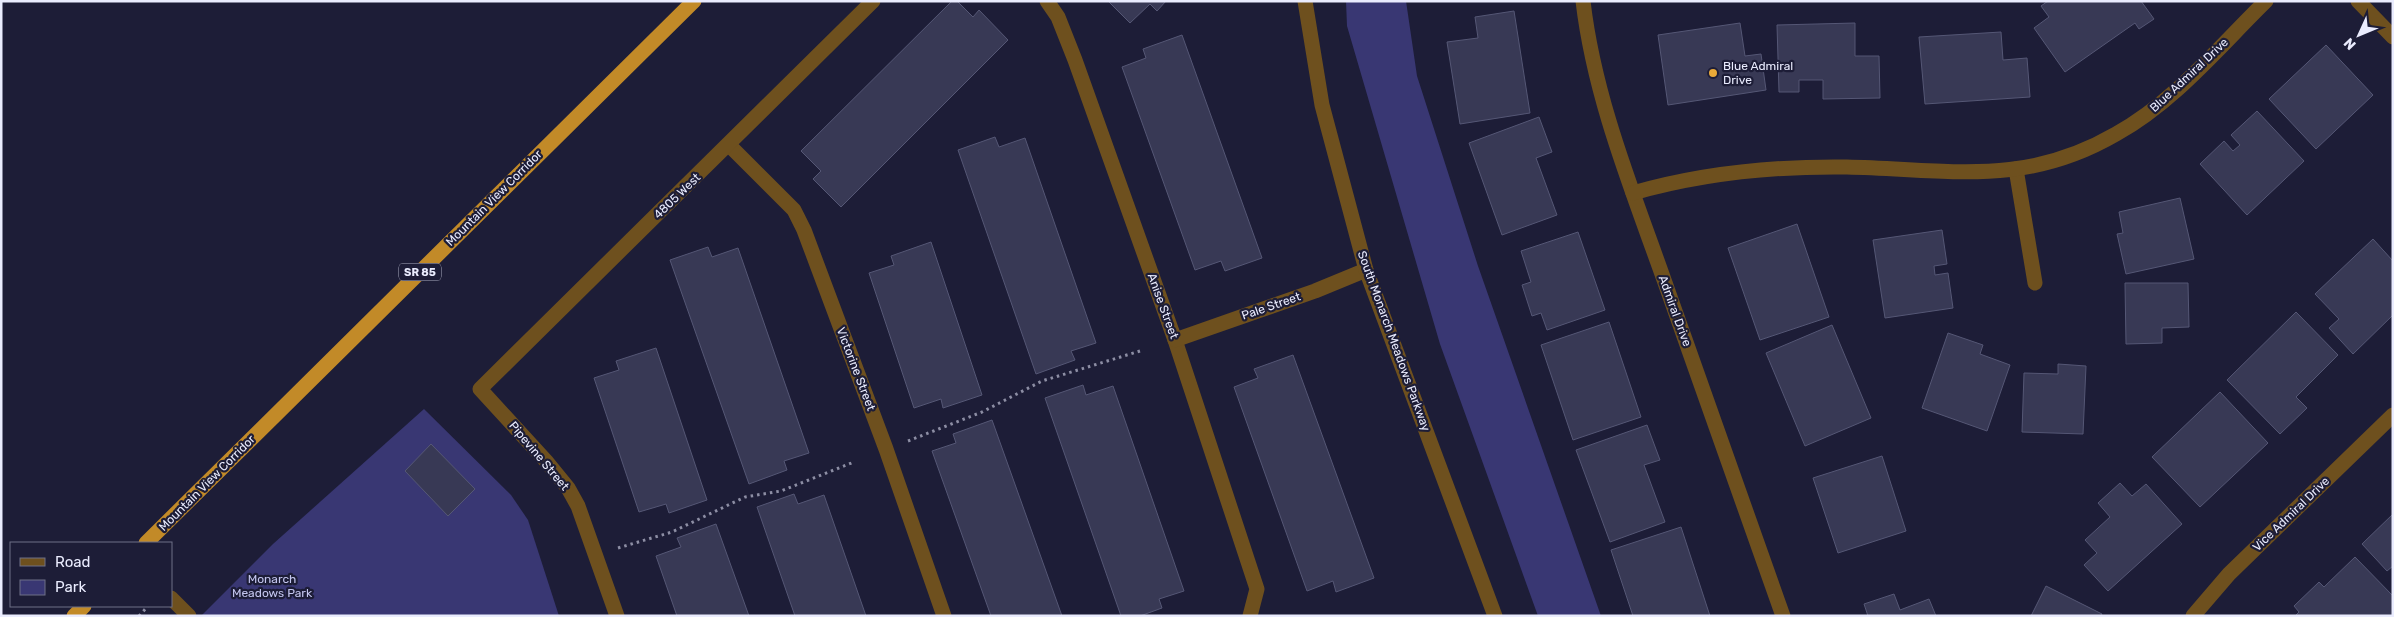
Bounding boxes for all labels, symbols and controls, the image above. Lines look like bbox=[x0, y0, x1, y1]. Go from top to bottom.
north arrow bbox=[2334, 10, 2384, 60]
text: N bbox=[2340, 34, 2360, 53]
street label: Blue Admiral Drive bbox=[2147, 35, 2231, 115]
place label: Blue Admiral Drive bbox=[1723, 59, 1793, 87]
marker: Blue Admiral Drive bbox=[1707, 67, 1719, 79]
street label: Mountain View Corridor bbox=[443, 147, 545, 249]
street label: 4805 West bbox=[651, 170, 703, 222]
street label: South Monarch Meadows Parkway bbox=[1355, 249, 1433, 433]
road number: SR 85 bbox=[399, 264, 441, 280]
street label: Anise Street bbox=[1145, 271, 1181, 341]
street label: Admiral Drive bbox=[1656, 274, 1694, 349]
street label: Pale Street bbox=[1240, 289, 1303, 323]
street label: Victorine Street bbox=[834, 325, 878, 413]
street label: Pipevine Street bbox=[506, 419, 572, 493]
street label: Mountain View Corridor bbox=[156, 432, 258, 534]
street label: Vice Admiral Drive bbox=[2250, 474, 2332, 554]
legend bbox=[10, 542, 172, 607]
text: Road bbox=[55, 553, 91, 571]
park label: Monarch Meadows Park bbox=[232, 572, 313, 600]
text: Park bbox=[55, 578, 86, 596]

